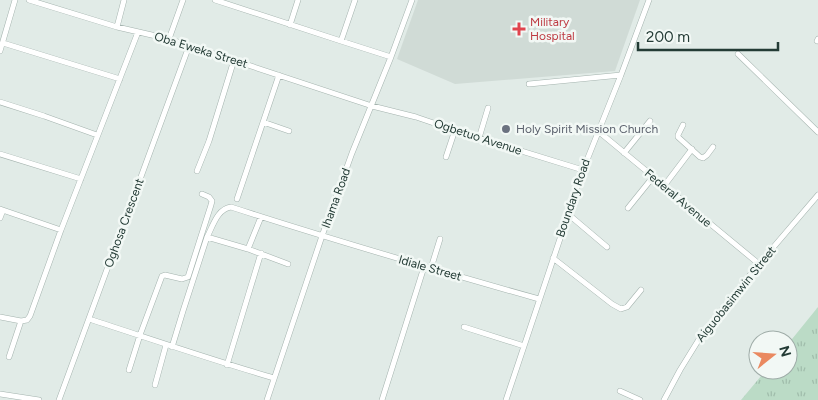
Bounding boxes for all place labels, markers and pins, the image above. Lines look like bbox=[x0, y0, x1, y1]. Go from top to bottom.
place label: Military Hospital bbox=[530, 15, 575, 43]
marker: Military Hospital bbox=[512, 22, 526, 36]
place label: Holy Spirit Mission Church bbox=[516, 122, 659, 136]
marker: Holy Spirit Mission Church bbox=[500, 123, 512, 135]

